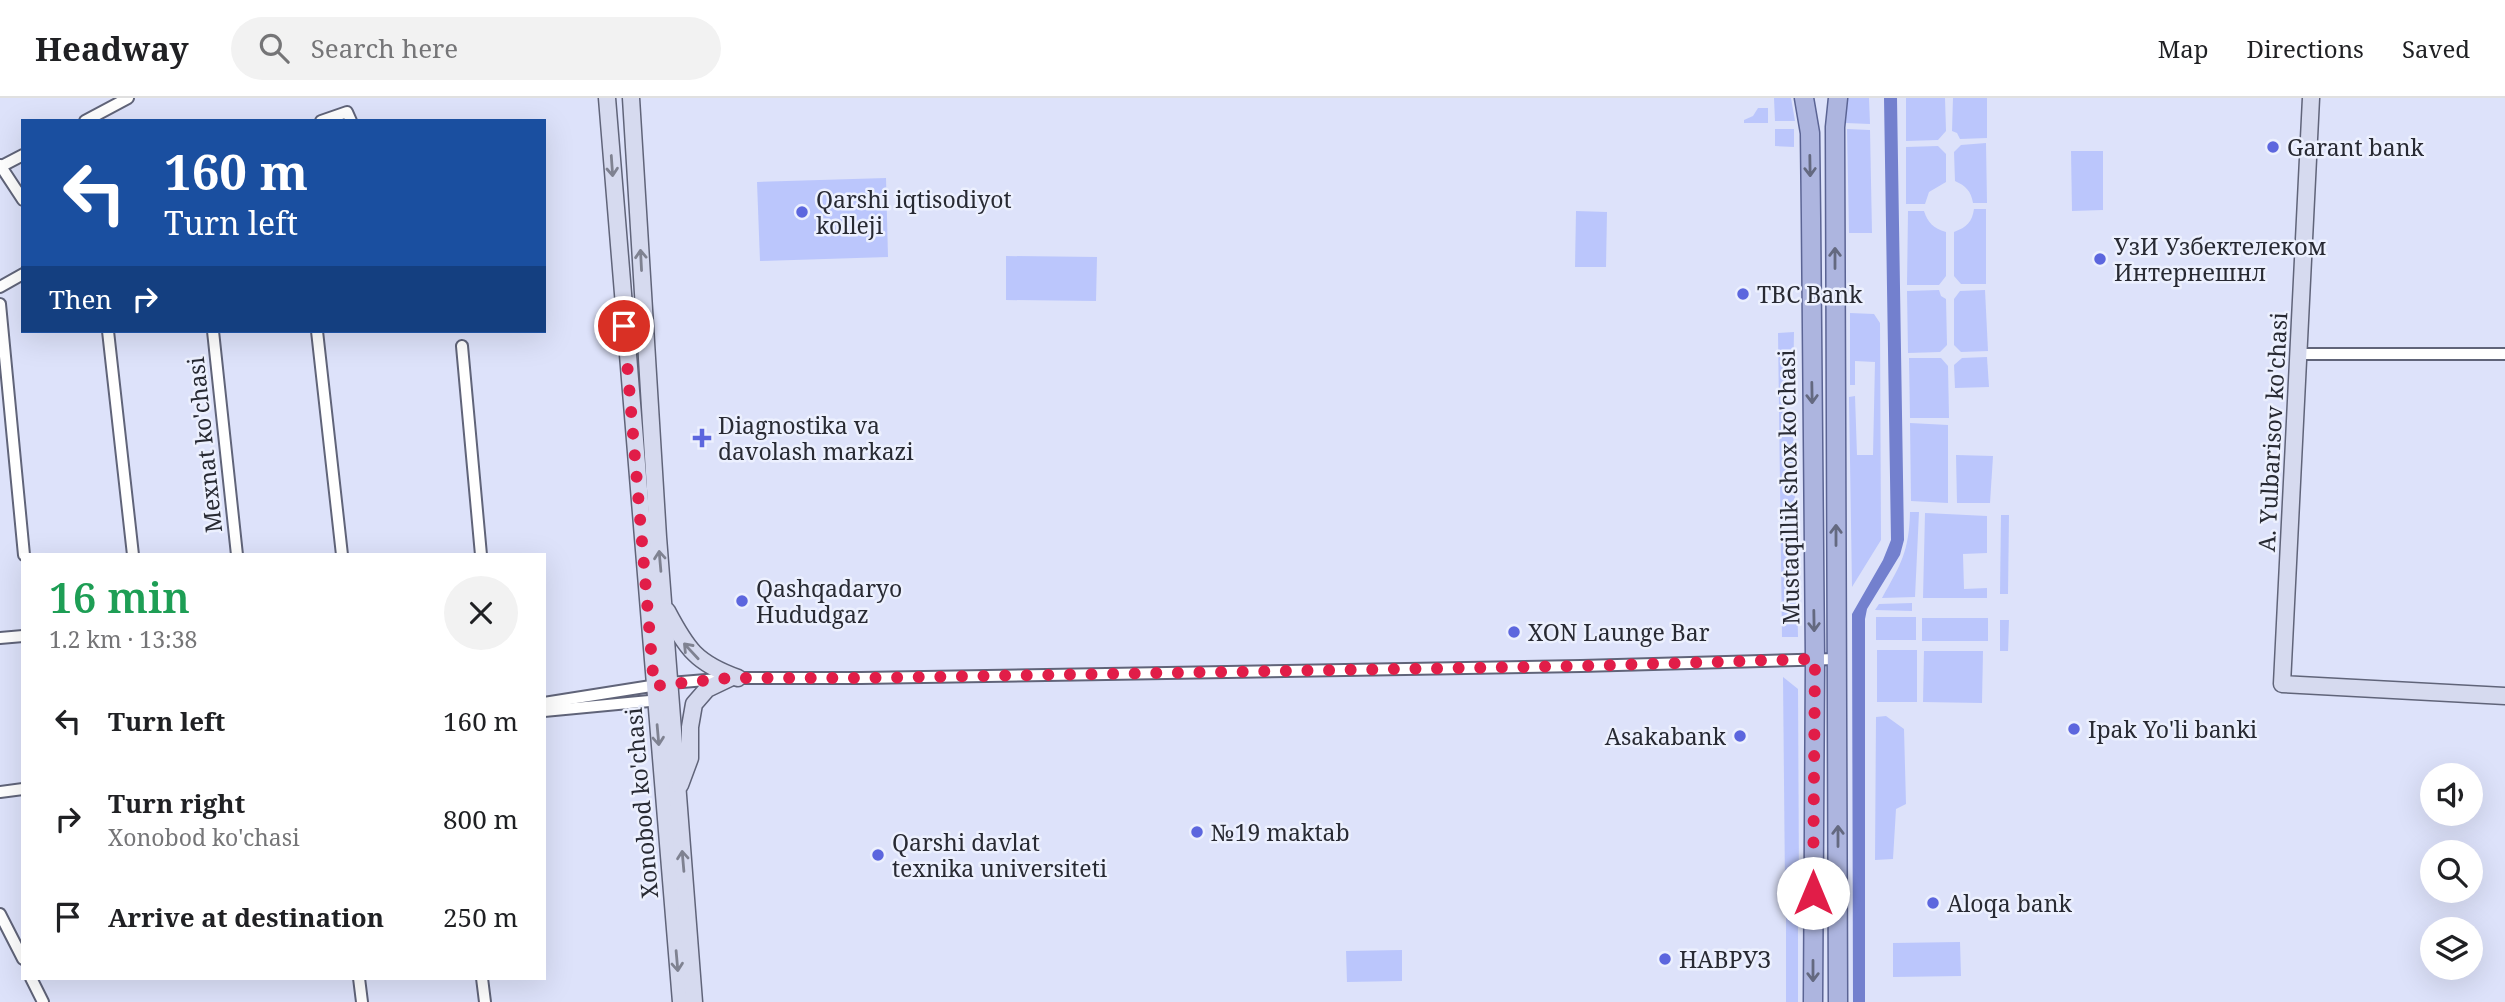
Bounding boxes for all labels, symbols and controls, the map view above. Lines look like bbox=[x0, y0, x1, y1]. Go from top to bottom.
search box bbox=[231, 17, 721, 80]
text: Headway bbox=[35, 26, 189, 71]
icon: search bbox=[255, 29, 293, 67]
text: Search here bbox=[311, 30, 458, 66]
text: Map bbox=[2158, 32, 2209, 65]
text: Directions bbox=[2247, 32, 2364, 65]
text: Saved bbox=[2402, 32, 2470, 65]
place label: Garant bank bbox=[2287, 131, 2425, 163]
text: 160 m bbox=[164, 138, 308, 204]
marker: Garant bank bbox=[2265, 139, 2281, 155]
icon: left bbox=[49, 147, 140, 238]
one-way arrow bbox=[606, 154, 619, 177]
one-way arrow bbox=[1803, 154, 1817, 177]
place label: Qarshi iqtisodiyot kolleji bbox=[816, 183, 1012, 241]
text: Turn left bbox=[164, 201, 298, 244]
marker: Qarshi iqtisodiyot kolleji bbox=[794, 204, 810, 220]
place label: УзИ Узбектелеком Интернешнл bbox=[2114, 230, 2326, 288]
one-way arrow bbox=[1828, 247, 1842, 270]
one-way arrow bbox=[634, 249, 647, 272]
marker: УзИ Узбектелеком Интернешнл bbox=[2092, 251, 2108, 267]
place label: TBC Bank bbox=[1757, 278, 1863, 310]
icon: right bbox=[126, 280, 164, 318]
text: Then bbox=[49, 281, 112, 317]
marker: TBC Bank bbox=[1735, 286, 1751, 302]
pin bbox=[594, 296, 654, 356]
icon: arrive bbox=[605, 307, 643, 345]
street label: A. Yulbarisov ko'chasi bbox=[2250, 311, 2294, 553]
street label: Mustaqillik shox ko'chasi bbox=[1770, 349, 1806, 625]
street label: Mexnat ko'chasi bbox=[179, 355, 229, 534]
one-way arrow bbox=[1805, 382, 1819, 405]
place label: Diagnostika va davolash markazi bbox=[718, 409, 914, 467]
marker: Diagnostika va davolash markazi bbox=[692, 428, 712, 448]
one-way arrow bbox=[1829, 524, 1843, 547]
one-way arrow bbox=[653, 550, 666, 572]
text: 16 min bbox=[49, 568, 190, 625]
place label: Qashqadaryo Hududgaz bbox=[756, 572, 902, 630]
button: close bbox=[444, 576, 518, 650]
marker: Qashqadaryo Hududgaz bbox=[734, 593, 750, 609]
one-way arrow bbox=[1807, 609, 1821, 632]
place label: XON Launge Bar bbox=[1528, 616, 1710, 648]
text: 1.2 km · 13:38 bbox=[49, 623, 197, 655]
marker: XON Launge Bar bbox=[1506, 624, 1522, 640]
one-way arrow bbox=[683, 643, 700, 660]
icon: left bbox=[49, 702, 87, 740]
text: Turn left bbox=[108, 703, 225, 739]
text: 160 m bbox=[443, 703, 518, 739]
street label: Xonobod ko'chasi bbox=[617, 706, 665, 900]
place label: Ipak Yo'li banki bbox=[2088, 713, 2258, 745]
place label: Asakabank bbox=[1605, 720, 1727, 752]
marker: Ipak Yo'li banki bbox=[2066, 721, 2082, 737]
one-way arrow bbox=[652, 723, 665, 745]
marker: Asakabank bbox=[1732, 728, 1748, 744]
map controls bbox=[2420, 763, 2483, 980]
button: sound bbox=[2420, 763, 2483, 826]
text: Turn right bbox=[108, 785, 245, 821]
icon: right bbox=[49, 800, 87, 838]
text: 800 m bbox=[443, 801, 518, 837]
place label: №19 maktab bbox=[1211, 816, 1350, 848]
text: Xonobod ko'chasi bbox=[108, 821, 300, 853]
marker: №19 maktab bbox=[1189, 824, 1205, 840]
one-way arrow bbox=[1831, 825, 1845, 848]
place label: Qarshi davlat texnika universiteti bbox=[892, 826, 1108, 884]
button: search bbox=[2420, 840, 2483, 903]
marker: Qarshi davlat texnika universiteti bbox=[870, 847, 886, 863]
one-way arrow bbox=[676, 850, 689, 872]
position arrow bbox=[1776, 856, 1850, 930]
place label: Aloqa bank bbox=[1947, 887, 2073, 919]
marker: Aloqa bank bbox=[1925, 895, 1941, 911]
icon: arrive bbox=[49, 898, 87, 936]
text: Arrive at destination bbox=[108, 899, 384, 935]
text: 250 m bbox=[443, 899, 518, 935]
button: layers bbox=[2420, 917, 2483, 980]
place label: НАВРУЗ bbox=[1679, 943, 1771, 975]
one-way arrow bbox=[671, 950, 684, 972]
marker: НАВРУЗ bbox=[1657, 951, 1673, 967]
one-way arrow bbox=[1806, 959, 1820, 982]

